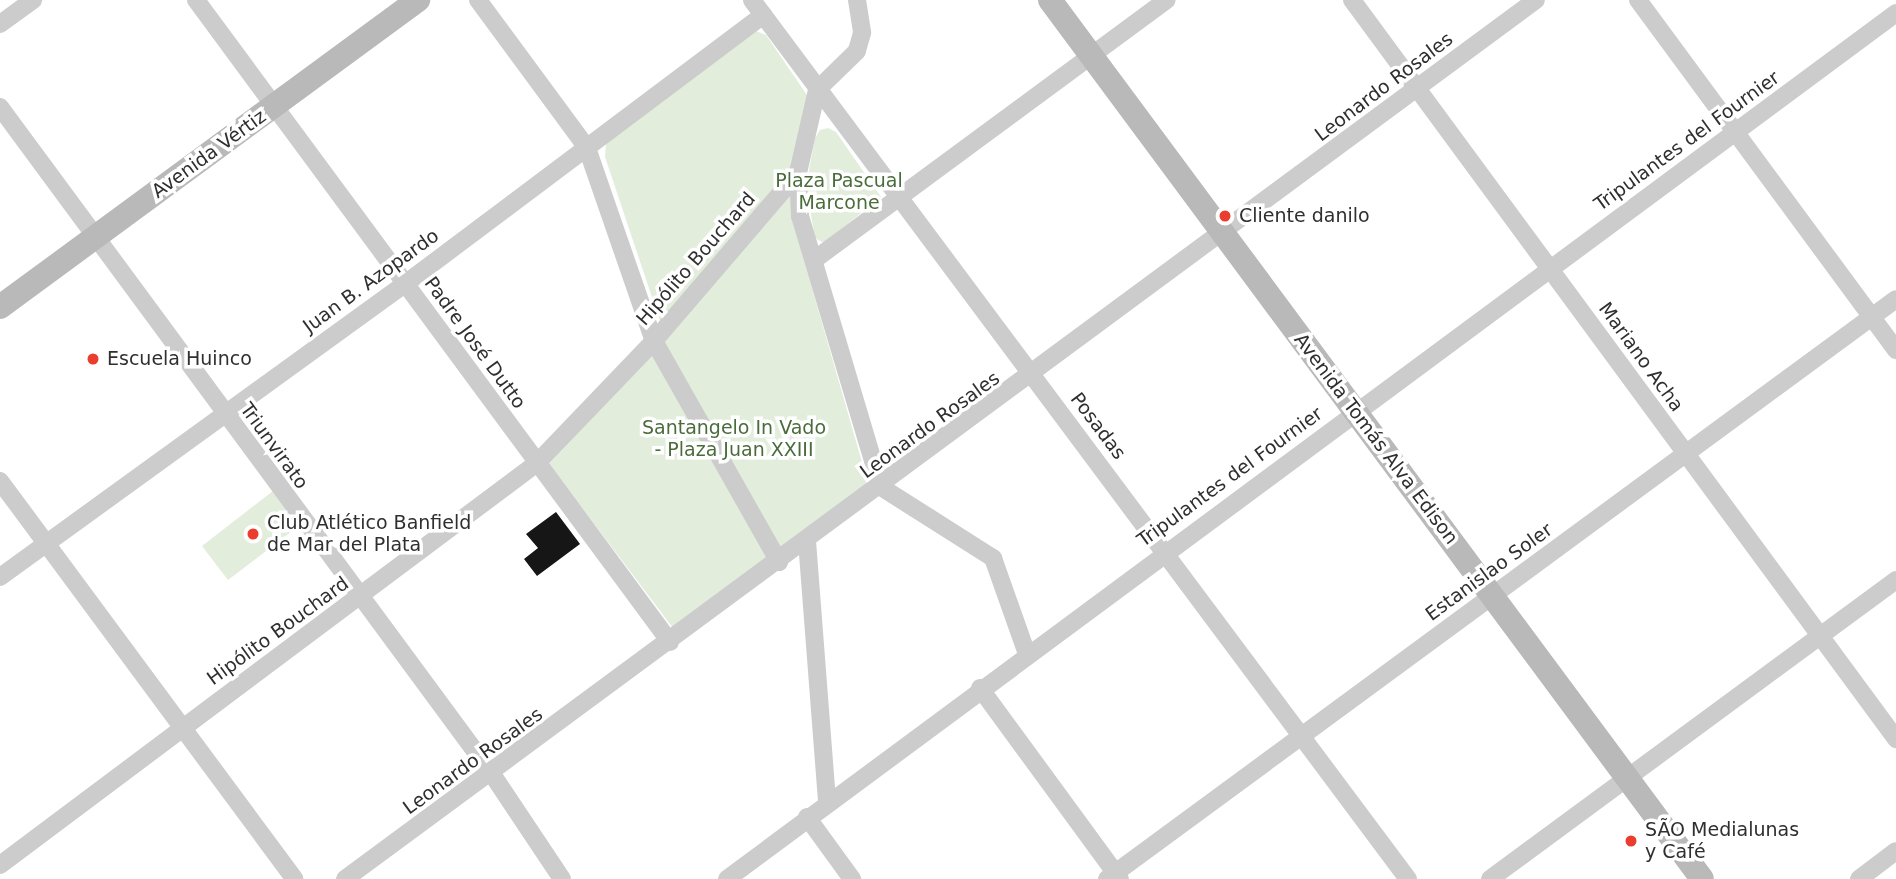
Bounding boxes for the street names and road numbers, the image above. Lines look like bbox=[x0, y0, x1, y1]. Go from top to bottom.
street label: Leonardo Rosales bbox=[1311, 28, 1457, 146]
street label: Tripulantes del Fournier bbox=[1590, 66, 1784, 216]
street label: Avenida Vértiz bbox=[147, 105, 271, 203]
street label: Hipólito Bouchard bbox=[632, 188, 760, 330]
street label: Juan B. Azopardo bbox=[299, 224, 443, 338]
street label: Padre José Dutto bbox=[419, 273, 531, 413]
street label: Mariano Acha bbox=[1594, 298, 1688, 416]
street label: Avenida Tomás Alva Edison bbox=[1289, 329, 1463, 549]
street label: Leonardo Rosales bbox=[856, 367, 1004, 483]
street label: Posadas bbox=[1066, 388, 1130, 464]
street label: Triunvirato bbox=[235, 398, 313, 494]
street label: Tripulantes del Fournier bbox=[1133, 402, 1327, 552]
street label: Estanislao Soler bbox=[1421, 518, 1557, 626]
street label: Hipólito Bouchard bbox=[203, 572, 353, 690]
street label: Leonardo Rosales bbox=[399, 703, 547, 819]

